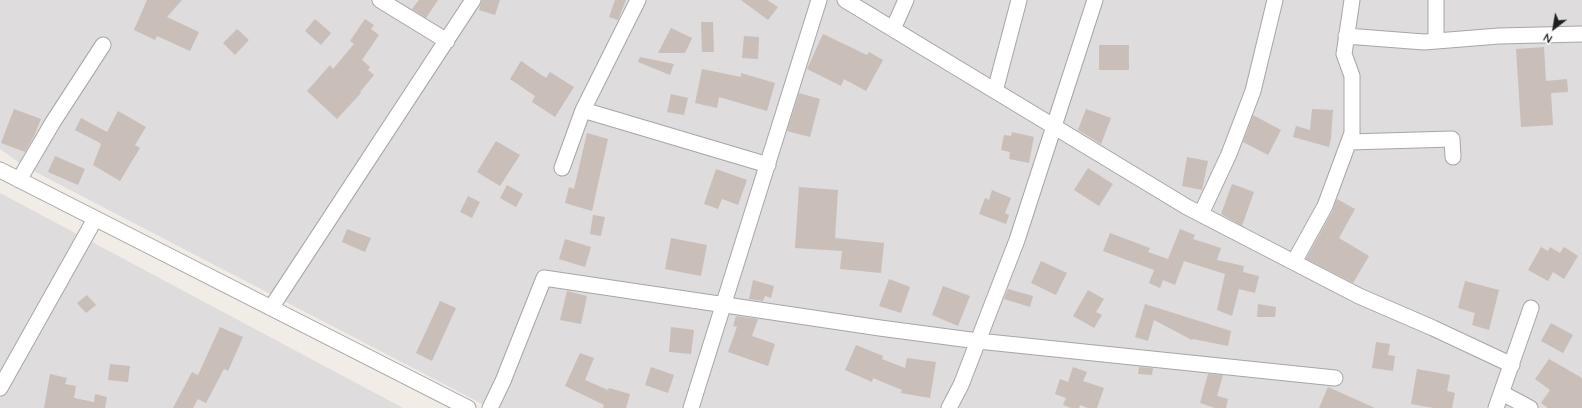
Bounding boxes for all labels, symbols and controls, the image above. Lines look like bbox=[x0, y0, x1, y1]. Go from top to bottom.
north arrow bbox=[1534, 8, 1574, 48]
text: N bbox=[1541, 30, 1555, 46]

